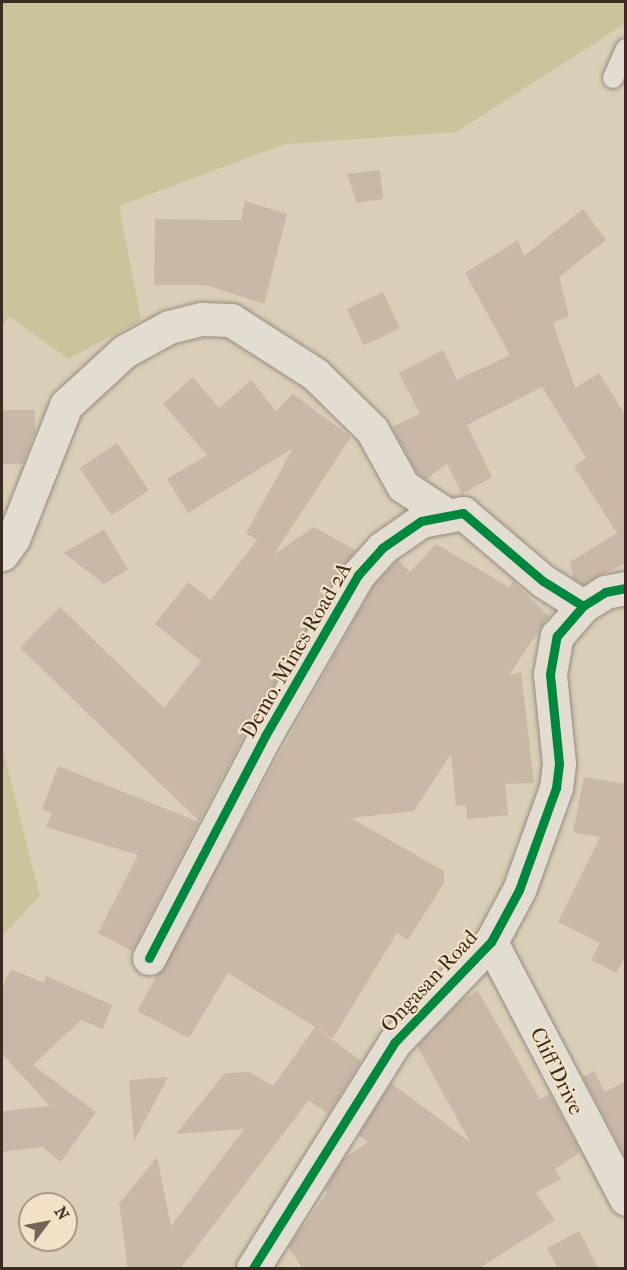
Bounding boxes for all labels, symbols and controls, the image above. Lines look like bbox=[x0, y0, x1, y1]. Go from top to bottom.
street label: Demo. Mines Road 2A bbox=[235, 558, 357, 742]
street label: Ongasan Road bbox=[375, 925, 483, 1037]
street label: Cliff Drive bbox=[525, 1023, 589, 1119]
north arrow bbox=[18, 1192, 78, 1252]
text: N bbox=[51, 1203, 73, 1223]

